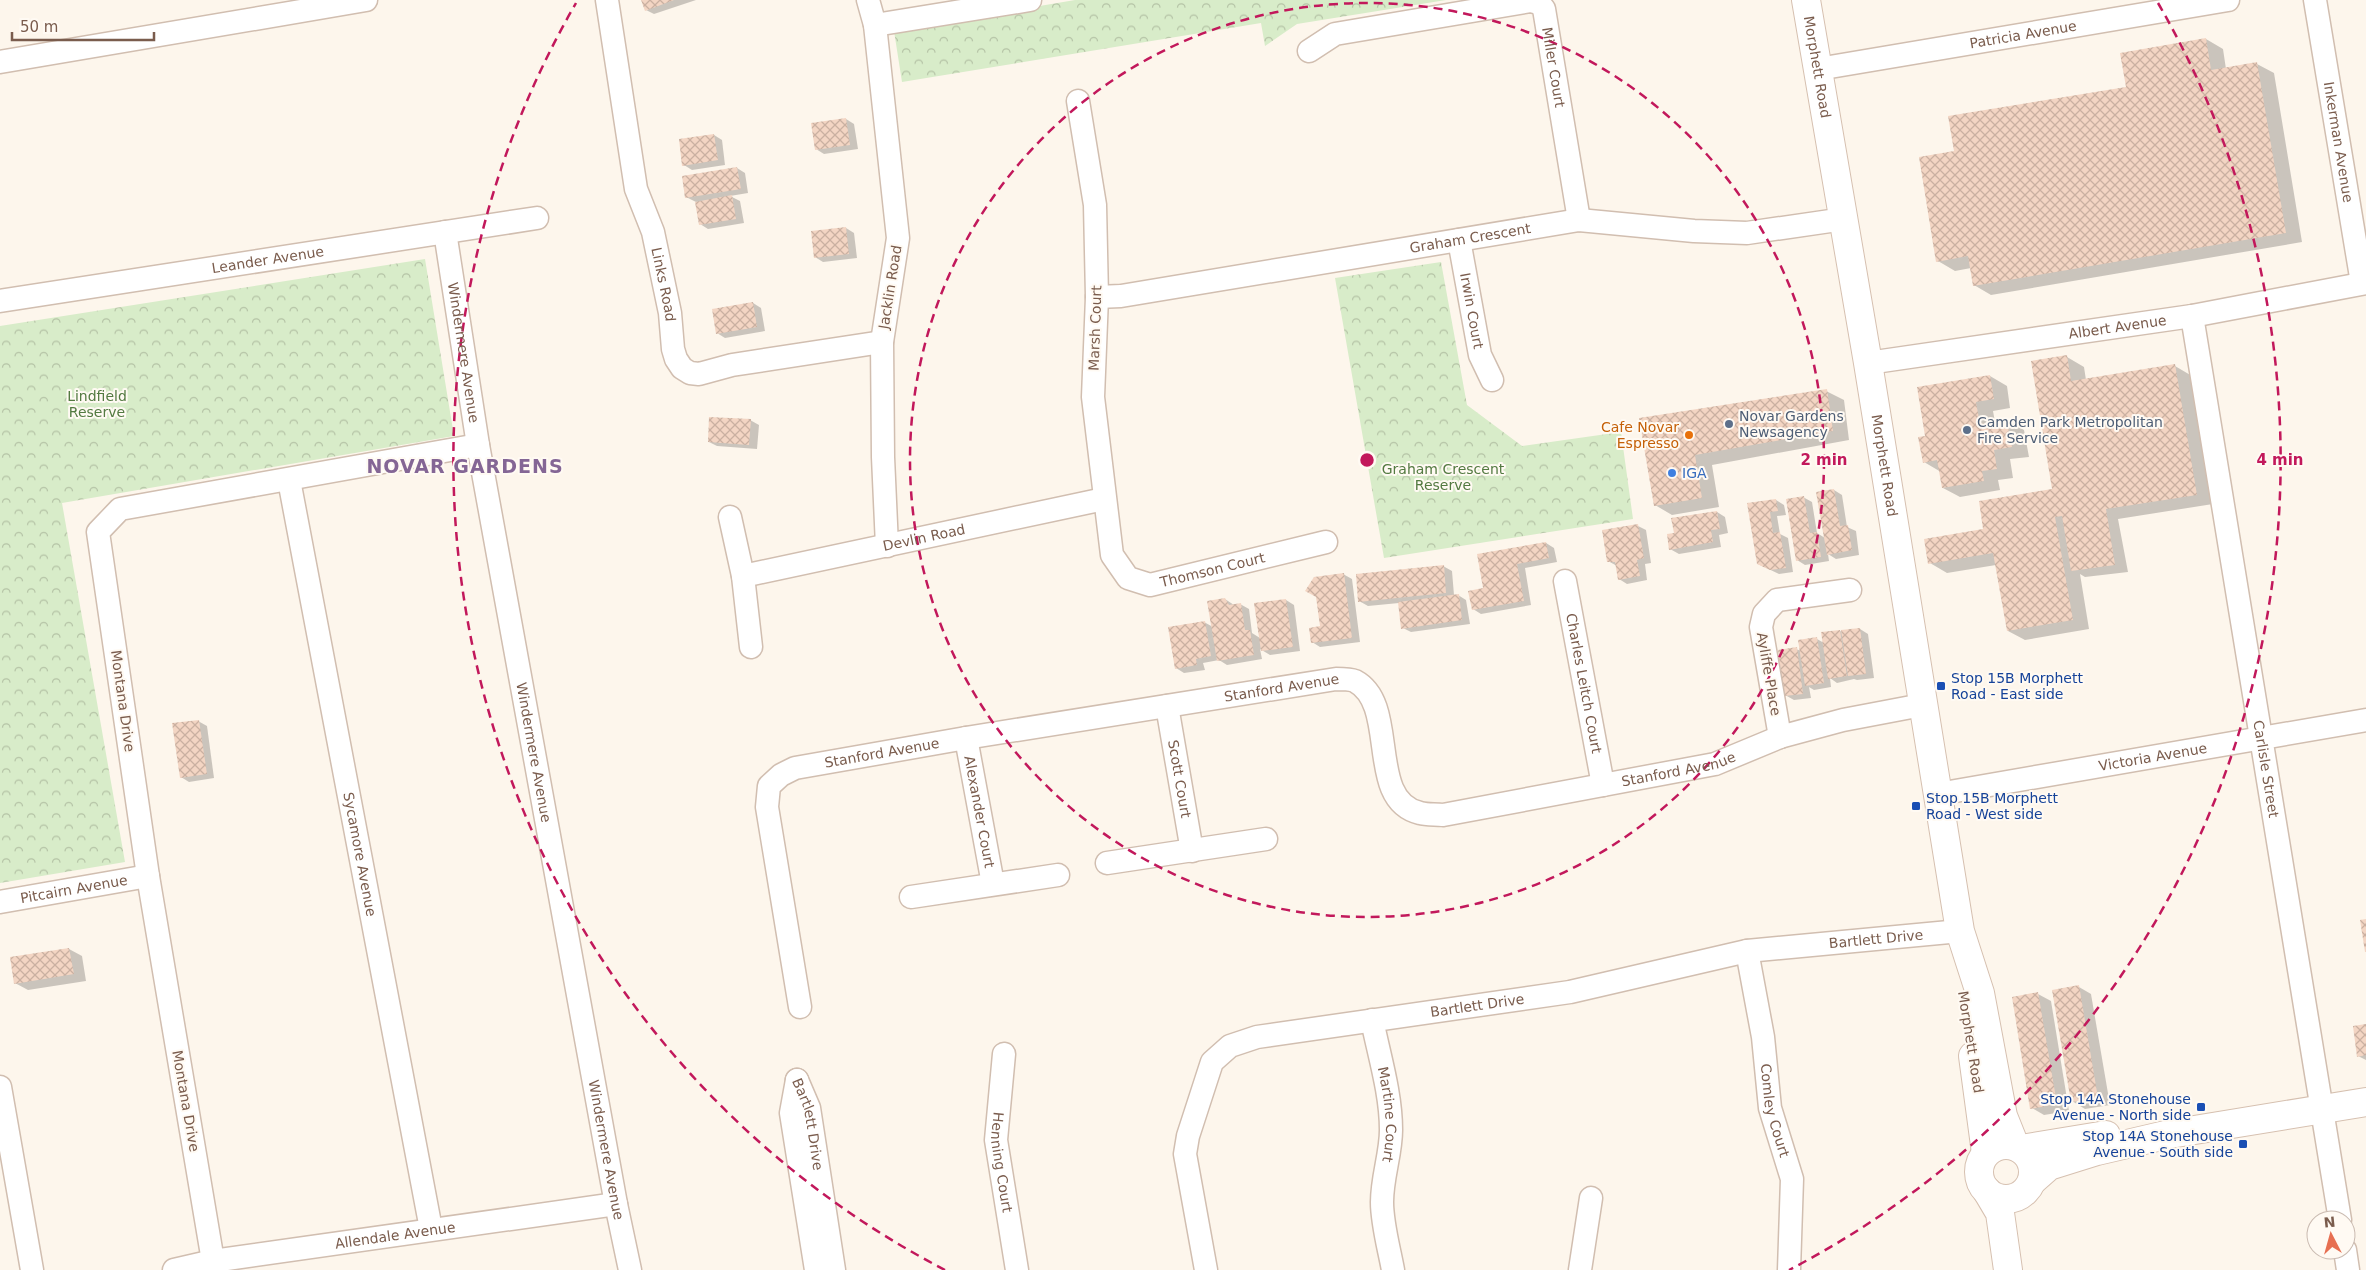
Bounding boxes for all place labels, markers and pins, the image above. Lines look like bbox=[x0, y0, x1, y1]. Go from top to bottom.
place label: Novar Gardens Newsagency bbox=[1739, 408, 1844, 440]
place label: Camden Park Metropolitan Fire Service bbox=[1977, 414, 2163, 446]
marker: Novar Gardens Newsagency bbox=[1723, 418, 1735, 430]
place label: Cafe Novar Espresso bbox=[1601, 419, 1679, 451]
marker: Camden Park Metropolitan Fire Service bbox=[1961, 424, 1973, 436]
marker: Cafe Novar Espresso bbox=[1683, 429, 1695, 441]
centre of rings bbox=[1358, 451, 1376, 469]
place label: IGA bbox=[1682, 465, 1707, 481]
marker: IGA bbox=[1666, 467, 1678, 479]
place label: Stop 15B Morphett Road - East side bbox=[1951, 670, 2083, 702]
marker: Stop 15B Morphett Road - East side bbox=[1935, 680, 1947, 692]
place label: Stop 15B Morphett Road - West side bbox=[1926, 790, 2058, 822]
marker: Stop 15B Morphett Road - West side bbox=[1910, 800, 1922, 812]
place label: Stop 14A Stonehouse Avenue - North side bbox=[2040, 1091, 2191, 1123]
marker: Stop 14A Stonehouse Avenue - North side bbox=[2195, 1101, 2207, 1113]
place label: Stop 14A Stonehouse Avenue - South side bbox=[2082, 1128, 2233, 1160]
marker: Stop 14A Stonehouse Avenue - South side bbox=[2237, 1138, 2249, 1150]

